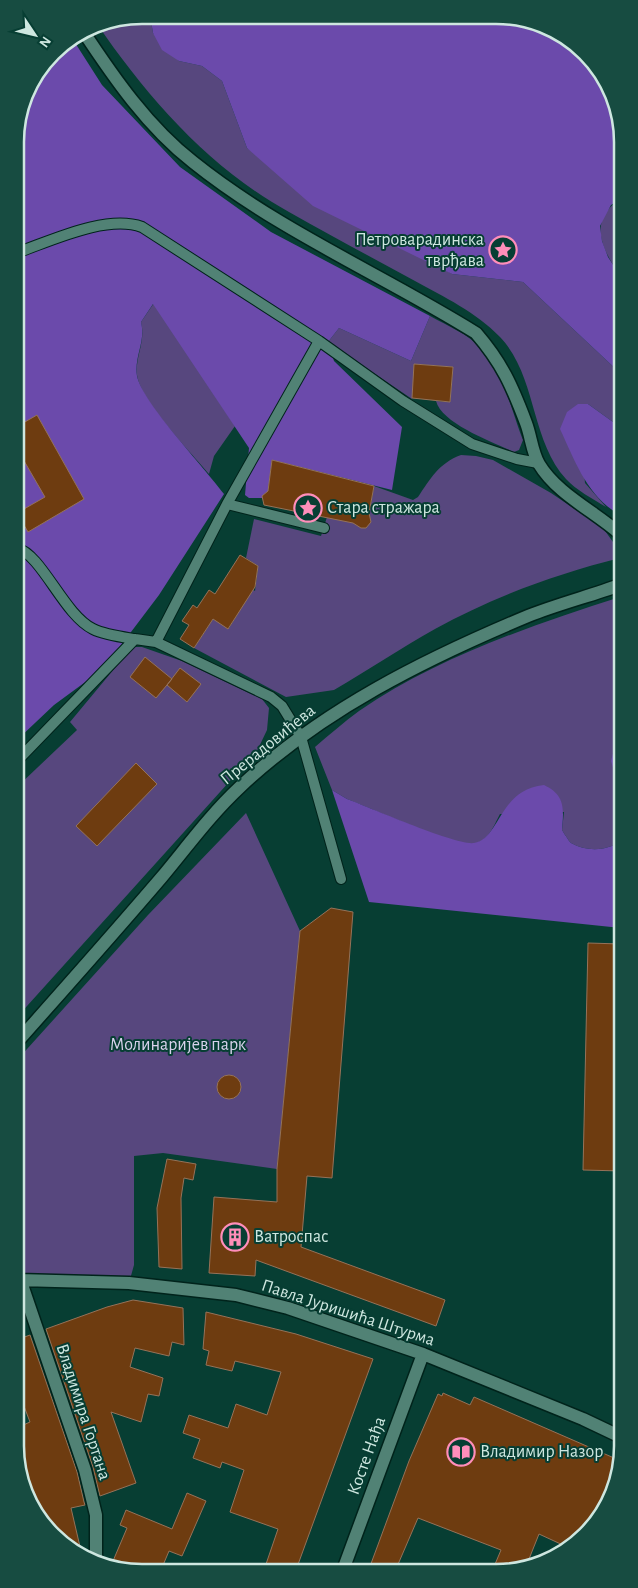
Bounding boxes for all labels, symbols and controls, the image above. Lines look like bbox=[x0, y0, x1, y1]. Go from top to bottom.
north arrow bbox=[10, 10, 60, 60]
text: N bbox=[36, 34, 53, 50]
place label: Петроварадинска тврђава bbox=[355, 231, 484, 270]
place icon: Петроварадинска тврђава bbox=[488, 235, 518, 265]
place icon: Стара стражара bbox=[293, 493, 323, 523]
place label: Стара стражара bbox=[327, 499, 440, 517]
street label: Прерадовићева bbox=[217, 701, 319, 789]
park label: Молинаријев парк bbox=[110, 1036, 247, 1054]
building icon: Ватроспас bbox=[220, 1222, 250, 1252]
place label: Ватроспас bbox=[254, 1228, 328, 1246]
street label: Павла Јуришића Штурма bbox=[259, 1276, 437, 1350]
street label: Владимира Гортана bbox=[53, 1342, 113, 1482]
street label: Косте Нађа bbox=[345, 1415, 389, 1497]
library icon: Владимир Назор bbox=[446, 1437, 476, 1467]
place label: Владимир Назор bbox=[480, 1443, 603, 1461]

